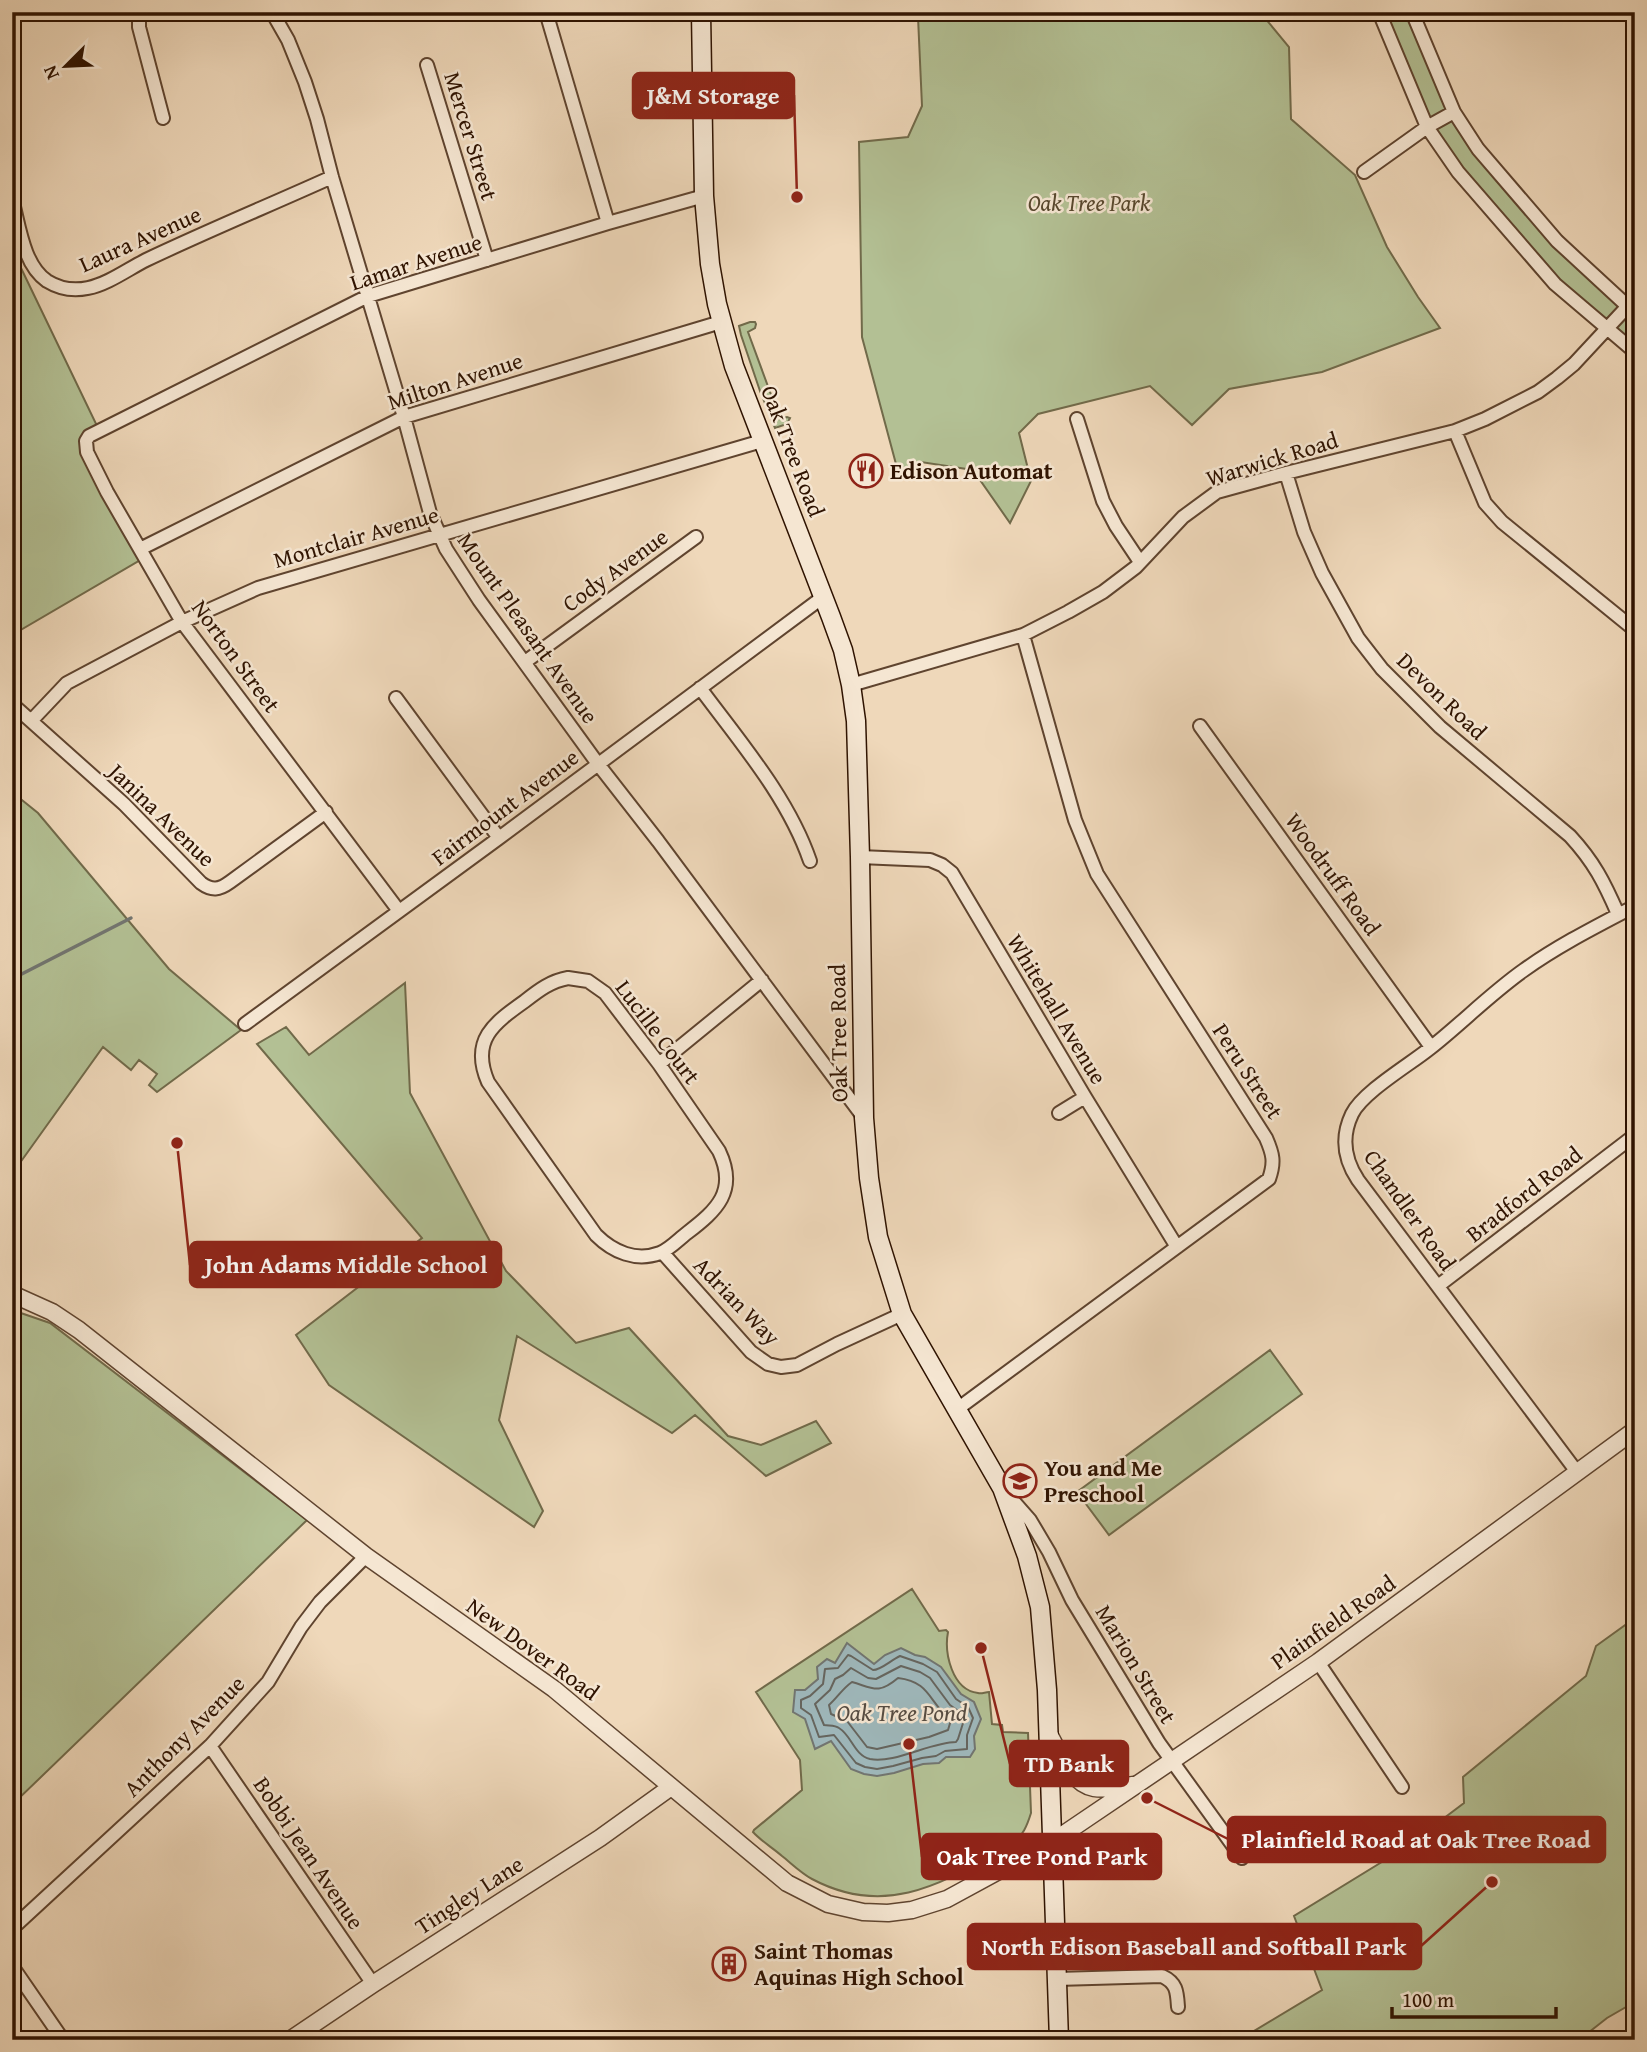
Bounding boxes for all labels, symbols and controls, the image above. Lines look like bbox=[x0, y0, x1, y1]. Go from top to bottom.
north arrow bbox=[32, 32, 102, 102]
text: N bbox=[35, 61, 66, 84]
street label: Mercer Street bbox=[436, 68, 507, 204]
callout: J&M Storage bbox=[633, 73, 794, 118]
text: J&M Storage bbox=[643, 78, 780, 113]
park label: Oak Tree Park bbox=[1028, 186, 1151, 219]
street label: Laura Avenue bbox=[74, 197, 206, 280]
street label: Lamar Avenue bbox=[346, 225, 486, 298]
street label: Milton Avenue bbox=[383, 343, 527, 418]
street label: Oak Tree Road bbox=[753, 380, 834, 522]
street label: Warwick Road bbox=[1202, 423, 1343, 494]
restaurant icon: Edison Automat bbox=[847, 452, 885, 490]
place label: Edison Automat bbox=[890, 454, 1053, 487]
street label: Montclair Avenue bbox=[269, 497, 442, 576]
street label: Cody Avenue bbox=[555, 520, 674, 619]
street label: Mount Pleasant Avenue bbox=[450, 526, 607, 730]
street label: Norton Street bbox=[184, 592, 289, 719]
street label: Devon Road bbox=[1390, 644, 1495, 747]
street label: Fairmount Avenue bbox=[424, 740, 585, 873]
street label: Janina Avenue bbox=[99, 753, 223, 874]
street label: Woodruff Road bbox=[1278, 806, 1390, 942]
street label: Whitehall Avenue bbox=[999, 927, 1115, 1090]
street label: Oak Tree Road bbox=[820, 963, 855, 1102]
street label: Lucille Court bbox=[608, 973, 709, 1091]
street label: Peru Street bbox=[1205, 1016, 1292, 1125]
street label: Bradford Road bbox=[1459, 1137, 1589, 1249]
street label: Chandler Road bbox=[1356, 1142, 1465, 1278]
callout: John Adams Middle School bbox=[190, 1242, 501, 1287]
text: John Adams Middle School bbox=[201, 1247, 488, 1282]
street label: Adrian Way bbox=[687, 1249, 789, 1353]
place label: You and Me Preschool bbox=[1044, 1451, 1162, 1510]
school or university icon: You and Me Preschool bbox=[1001, 1462, 1039, 1500]
street label: Plainfield Road bbox=[1264, 1566, 1402, 1677]
street label: New Dover Road bbox=[460, 1589, 607, 1708]
street label: Marion Street bbox=[1088, 1598, 1185, 1729]
street label: Anthony Avenue bbox=[115, 1667, 252, 1804]
water label: Oak Tree Pond bbox=[837, 1695, 968, 1730]
callout: TD Bank bbox=[1010, 1741, 1128, 1786]
text: TD Bank bbox=[1024, 1746, 1114, 1781]
street label: Bobbi Jean Avenue bbox=[246, 1770, 373, 1936]
callout: Plainfield Road at Oak Tree Road bbox=[1228, 1817, 1605, 1862]
text: Plainfield Road at Oak Tree Road bbox=[1242, 1822, 1591, 1857]
callout: Oak Tree Pond Park bbox=[922, 1834, 1161, 1879]
text: Oak Tree Pond Park bbox=[937, 1839, 1148, 1874]
street label: Tingley Lane bbox=[408, 1847, 529, 1942]
callout: North Edison Baseball and Softball Park bbox=[968, 1924, 1421, 1969]
text: North Edison Baseball and Softball Park bbox=[982, 1929, 1407, 1964]
place label: Saint Thomas Aquinas High School bbox=[754, 1934, 964, 1993]
building icon: Saint Thomas Aquinas High School bbox=[710, 1945, 748, 1983]
scale bar bbox=[1392, 1975, 1556, 2019]
text: 100 m bbox=[1402, 1984, 1454, 2015]

